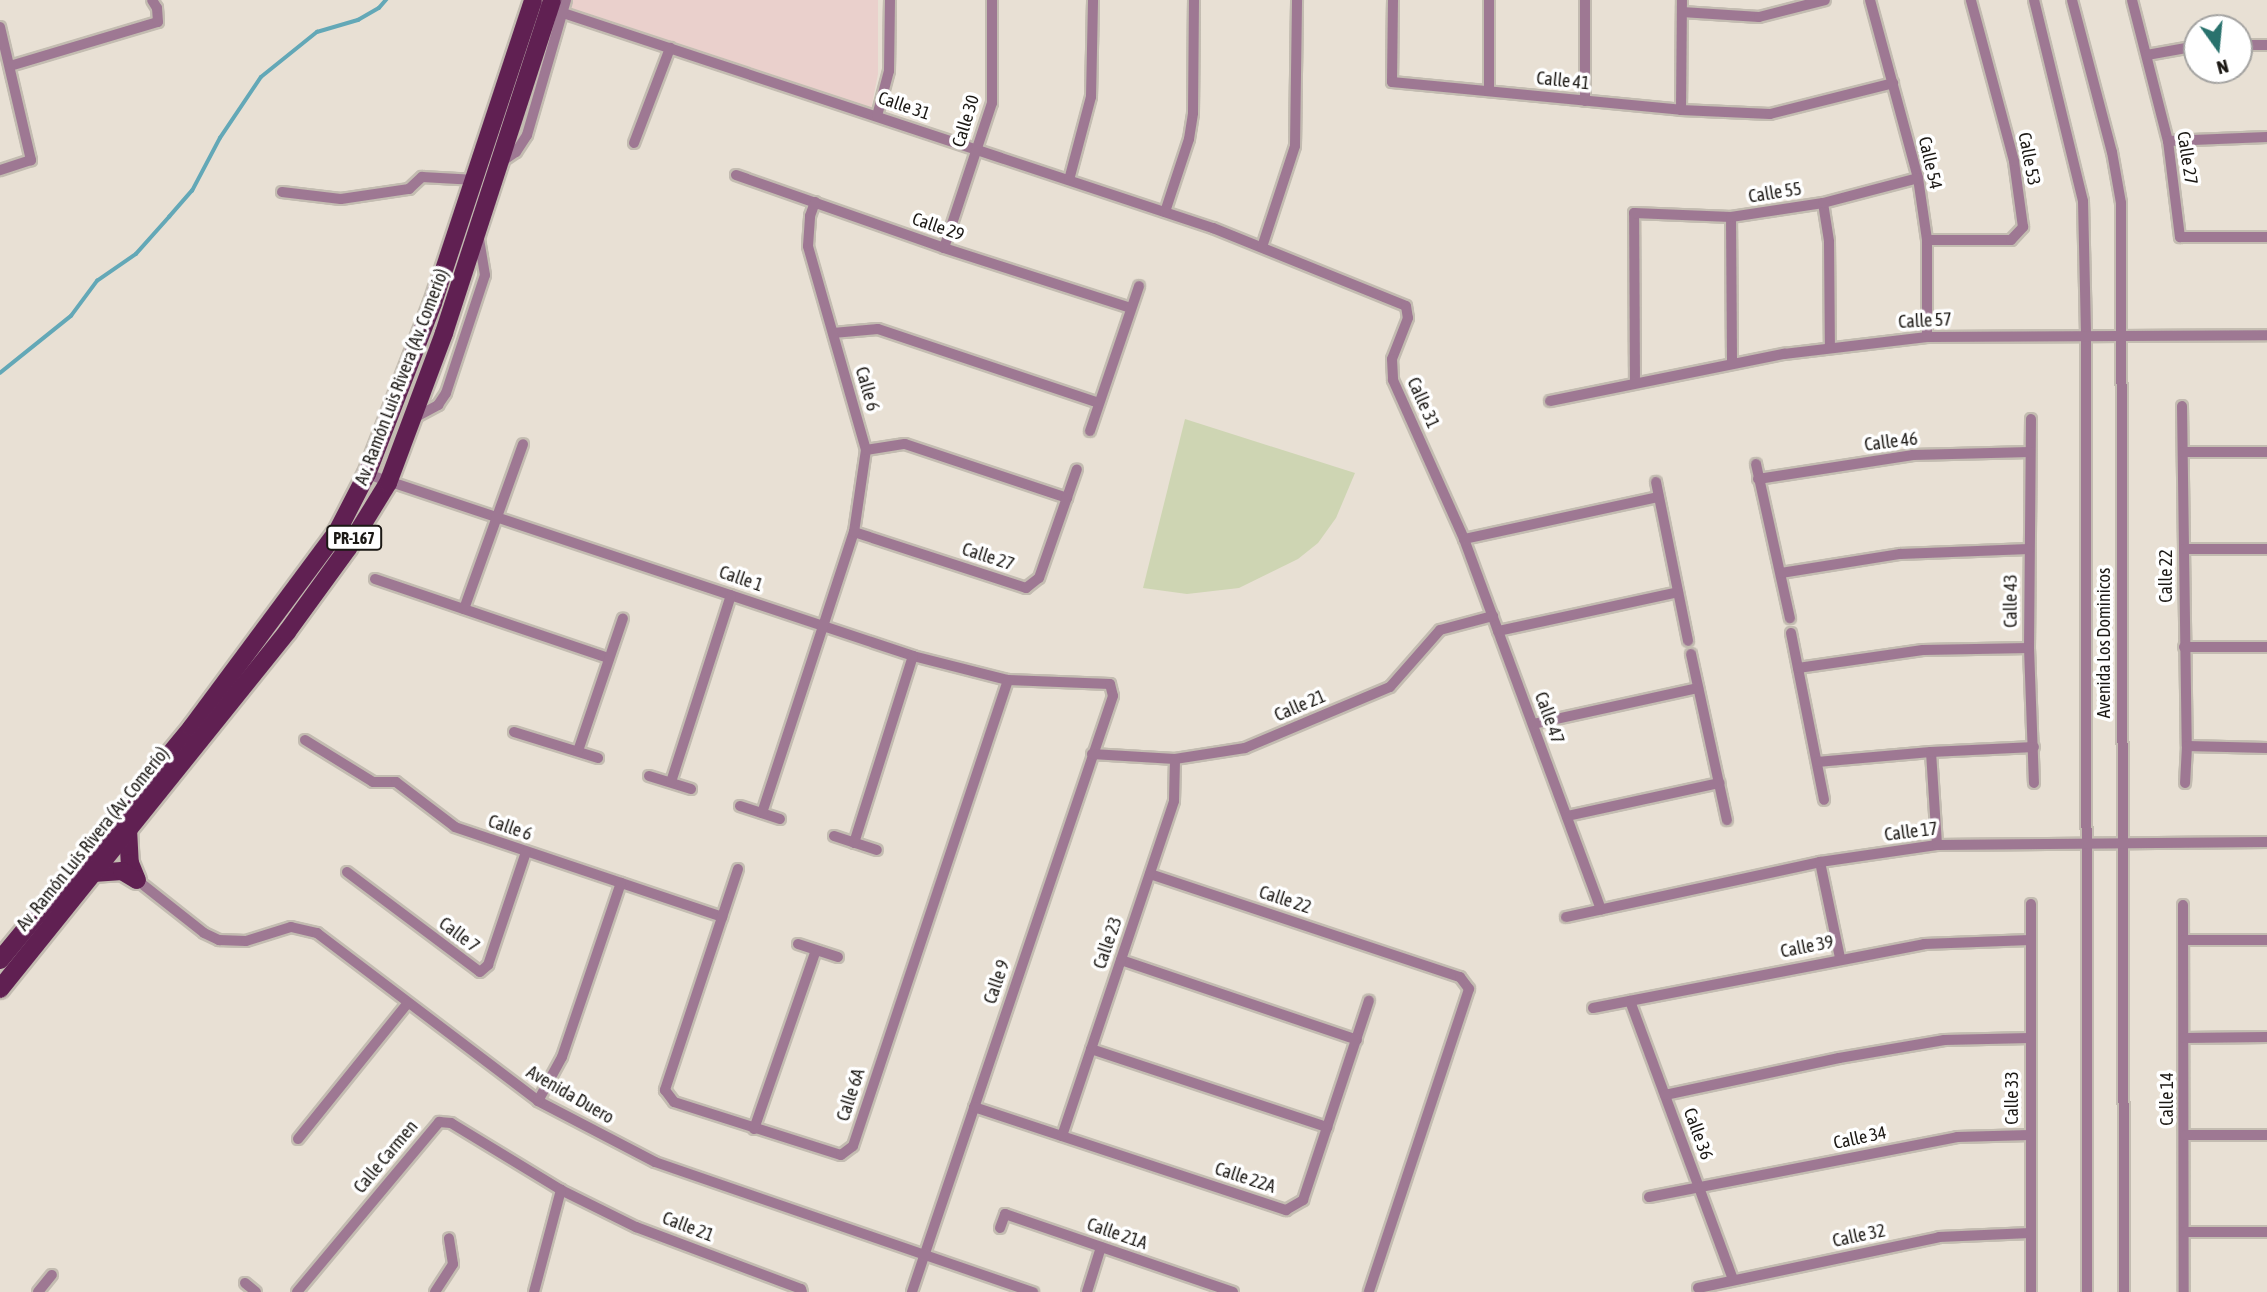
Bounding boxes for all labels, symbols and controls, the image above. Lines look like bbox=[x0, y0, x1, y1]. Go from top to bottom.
north arrow bbox=[2183, 14, 2253, 84]
text: N bbox=[2215, 55, 2231, 79]
street label: Calle 41 bbox=[1535, 67, 1591, 95]
street label: Calle 31 bbox=[875, 87, 933, 125]
street label: Calle 30 bbox=[948, 92, 984, 150]
street label: Calle 27 bbox=[2172, 130, 2202, 186]
street label: Calle 53 bbox=[2013, 131, 2045, 187]
street label: Calle 54 bbox=[1913, 135, 1947, 191]
street label: Calle 55 bbox=[1747, 178, 1803, 208]
street label: Calle 29 bbox=[909, 208, 967, 246]
street label: Av. Ramón Luis Rivera (Av. Comerío) bbox=[351, 266, 453, 488]
street label: Calle 57 bbox=[1898, 309, 1952, 333]
street label: Calle 6 bbox=[850, 364, 884, 414]
street label: Calle 31 bbox=[1402, 374, 1444, 432]
street label: Calle 46 bbox=[1863, 428, 1919, 456]
road number: PR-167 bbox=[326, 526, 382, 551]
street label: Calle 27 bbox=[959, 538, 1017, 576]
street label: Calle 22 bbox=[2155, 549, 2177, 603]
street label: Calle 1 bbox=[716, 561, 766, 597]
street label: Avenida Los Dominicos bbox=[2093, 568, 2115, 718]
street label: Calle 43 bbox=[2000, 574, 2022, 628]
street label: Calle 21 bbox=[1271, 686, 1329, 726]
street label: Calle 47 bbox=[1530, 689, 1568, 747]
street label: Av. Ramón Luis Rivera (Av. Comerío) bbox=[12, 743, 174, 935]
street label: Calle 6 bbox=[485, 810, 535, 846]
street label: Calle 17 bbox=[1883, 818, 1939, 846]
street label: Calle 22 bbox=[1256, 881, 1314, 919]
street label: Calle 7 bbox=[435, 913, 483, 957]
street label: Calle 23 bbox=[1089, 914, 1127, 972]
street label: Calle 39 bbox=[1779, 931, 1835, 963]
street label: Calle 9 bbox=[979, 957, 1015, 1007]
street label: Avenida Duero bbox=[523, 1061, 617, 1129]
street label: Calle 6A bbox=[832, 1066, 870, 1124]
street label: Calle 33 bbox=[2001, 1071, 2023, 1125]
street label: Calle 14 bbox=[2156, 1072, 2178, 1126]
street label: Calle 36 bbox=[1679, 1105, 1717, 1163]
street label: Calle Carmen bbox=[349, 1116, 423, 1198]
street label: Calle 34 bbox=[1832, 1122, 1888, 1154]
street label: Calle 22A bbox=[1212, 1158, 1278, 1198]
street label: Calle 21 bbox=[659, 1207, 717, 1247]
street label: Calle 21A bbox=[1084, 1214, 1150, 1254]
street label: Calle 32 bbox=[1831, 1220, 1887, 1252]

